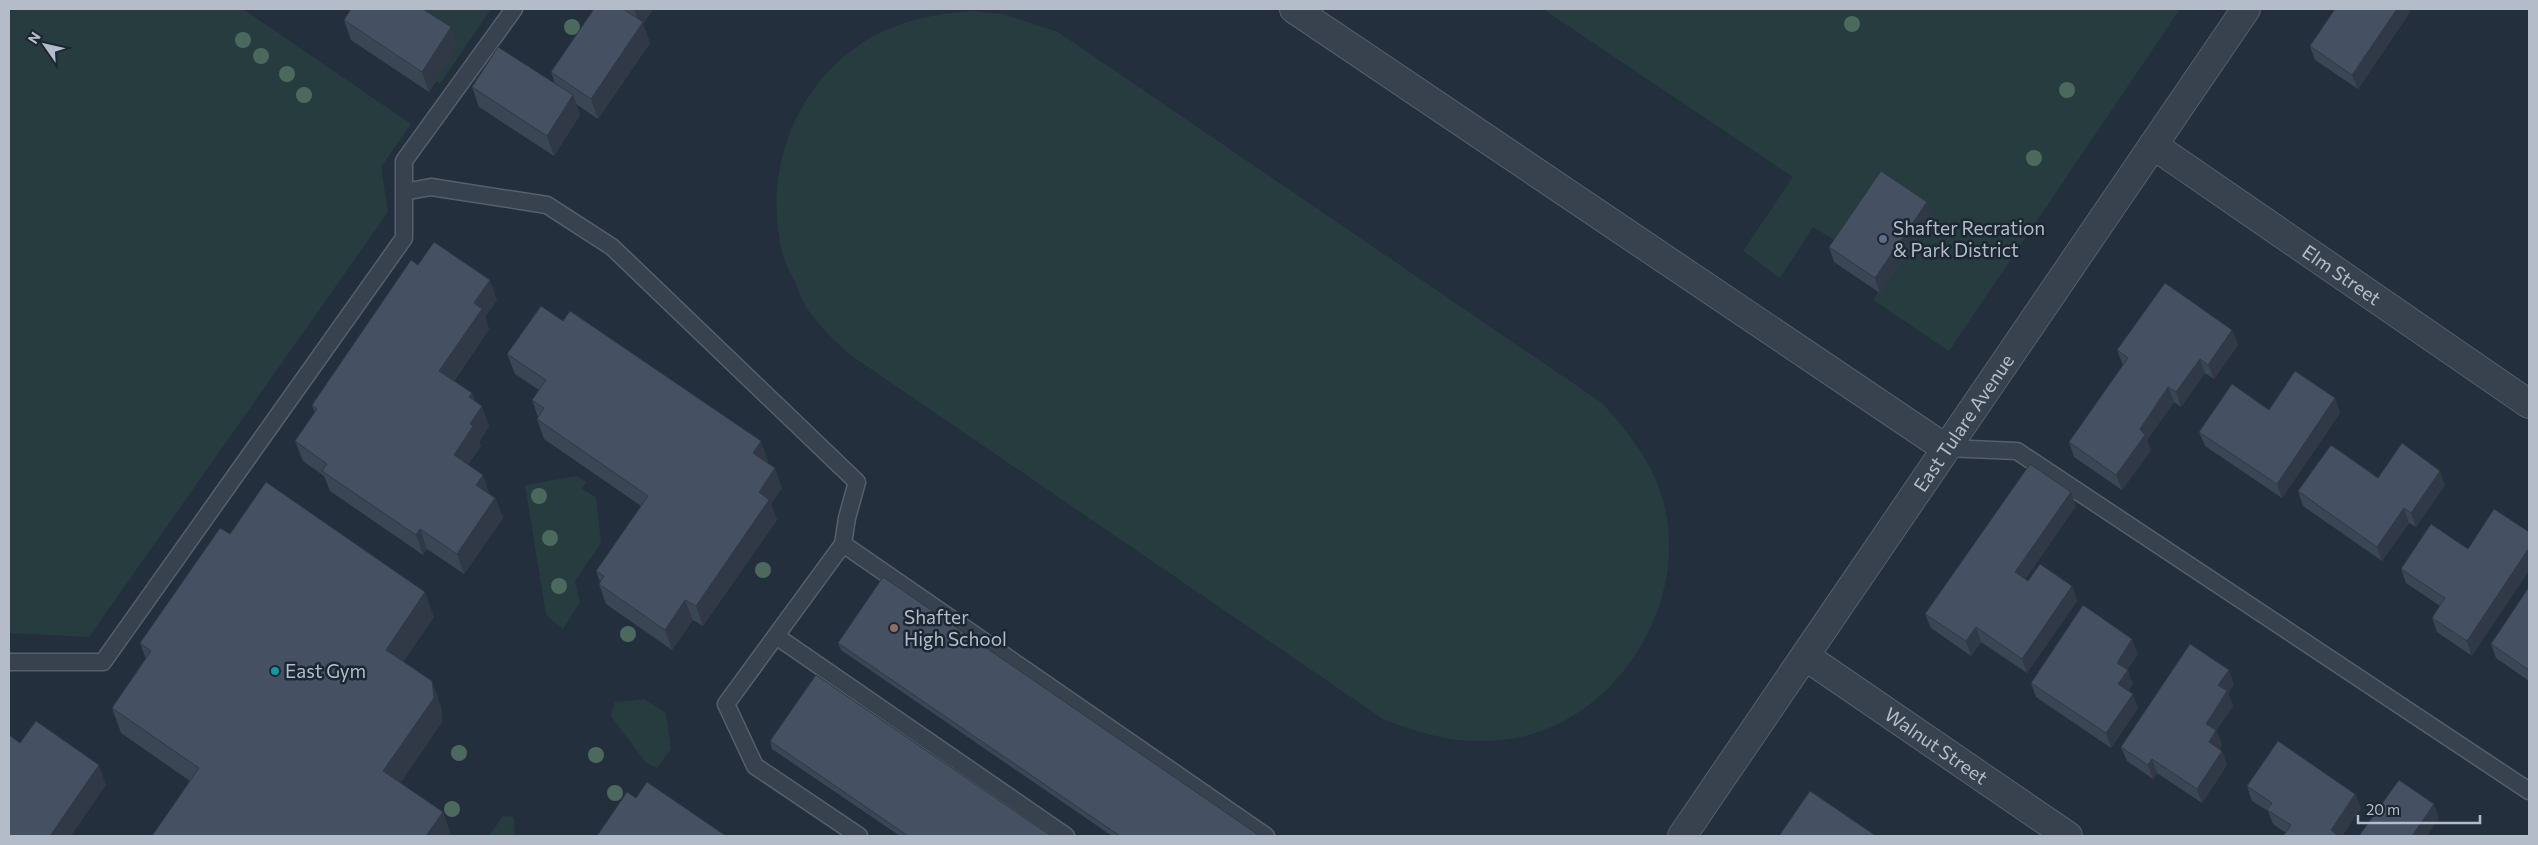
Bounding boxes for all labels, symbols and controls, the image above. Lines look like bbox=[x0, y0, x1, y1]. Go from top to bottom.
north arrow bbox=[20, 20, 70, 70]
text: N bbox=[24, 28, 44, 47]
place label: Shafter Recration & Park District bbox=[1893, 216, 2045, 261]
marker: Shafter Recration & Park District bbox=[1877, 233, 1889, 245]
street label: Elm Street bbox=[2298, 239, 2386, 310]
street label: East Tulare Avenue bbox=[1908, 349, 2018, 496]
place label: Shafter High School bbox=[904, 605, 1007, 650]
marker: Shafter High School bbox=[888, 622, 900, 634]
place label: East Gym bbox=[285, 659, 366, 682]
marker: East Gym bbox=[269, 665, 281, 677]
street label: Walnut Street bbox=[1881, 702, 1993, 789]
scale bar bbox=[2358, 792, 2480, 824]
text: 20 m bbox=[2366, 800, 2400, 818]

